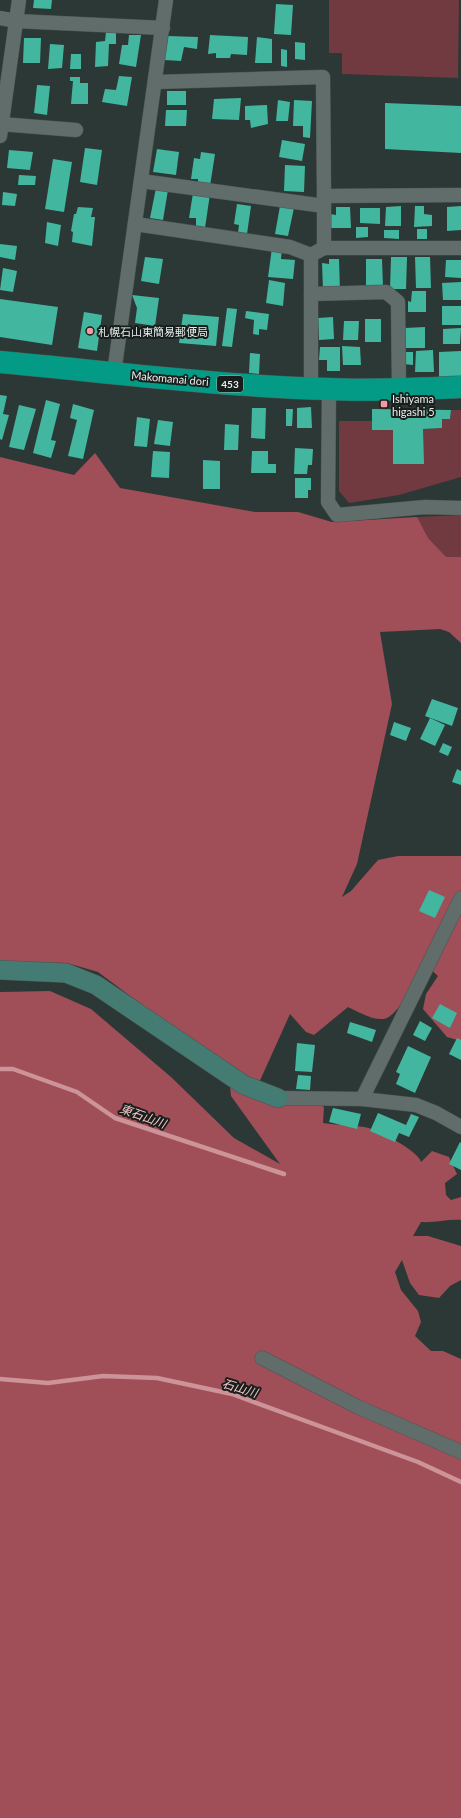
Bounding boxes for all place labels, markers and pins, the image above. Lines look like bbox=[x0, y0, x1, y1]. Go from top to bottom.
place label: 札幌石山東簡易郵便局 bbox=[98, 325, 208, 338]
marker: 札幌石山東簡易郵便局 bbox=[85, 326, 95, 336]
place label: Ishiyama higashi 5 bbox=[392, 392, 435, 418]
marker: Ishiyama higashi 5 bbox=[379, 399, 389, 409]

